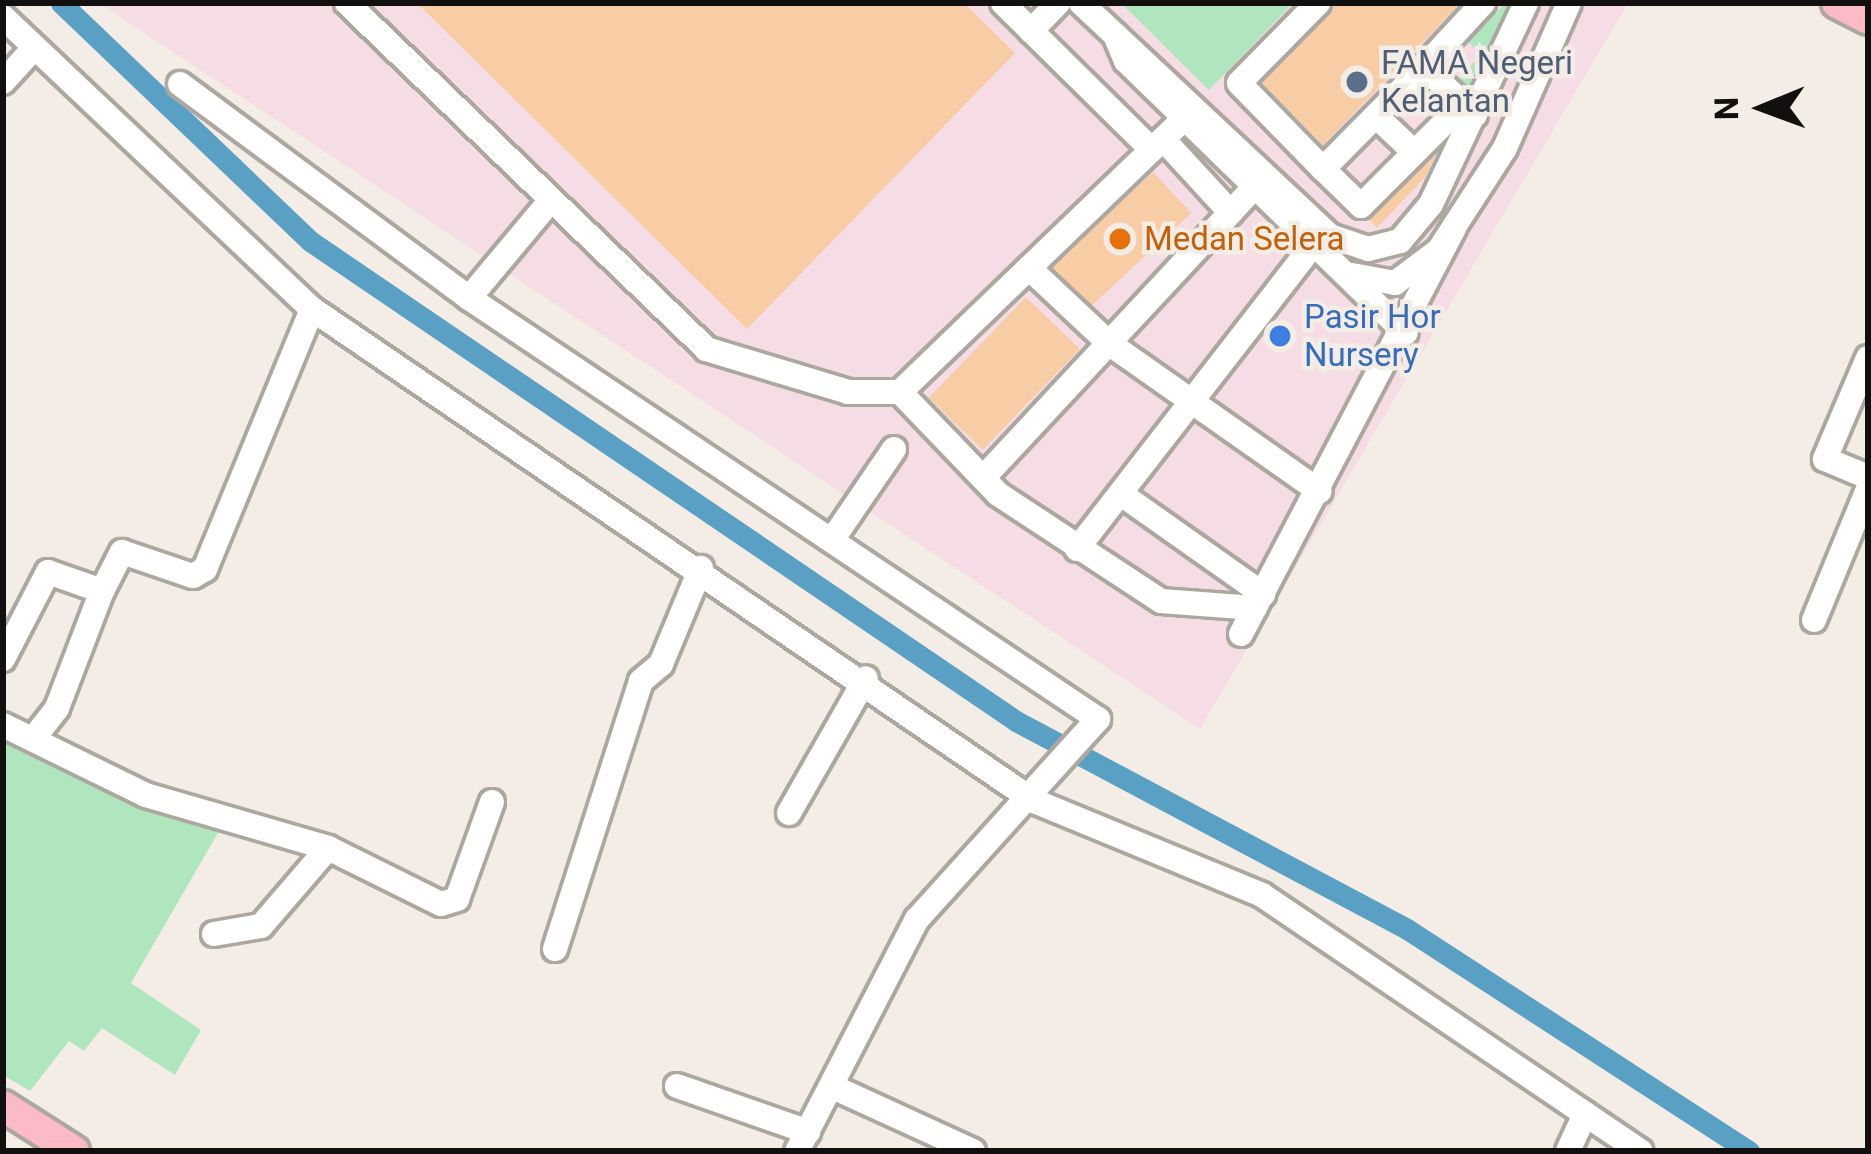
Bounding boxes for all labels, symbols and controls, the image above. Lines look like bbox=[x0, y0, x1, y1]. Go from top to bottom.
place label: FAMA Negeri Kelantan bbox=[1381, 43, 1573, 121]
north arrow bbox=[1703, 48, 1823, 168]
marker: FAMA Negeri Kelantan bbox=[1344, 69, 1370, 95]
text: N bbox=[1707, 97, 1746, 121]
place label: Medan Selera bbox=[1144, 219, 1344, 259]
marker: Medan Selera bbox=[1107, 226, 1133, 252]
place label: Pasir Hor Nursery bbox=[1304, 297, 1441, 375]
marker: Pasir Hor Nursery bbox=[1267, 323, 1293, 349]

